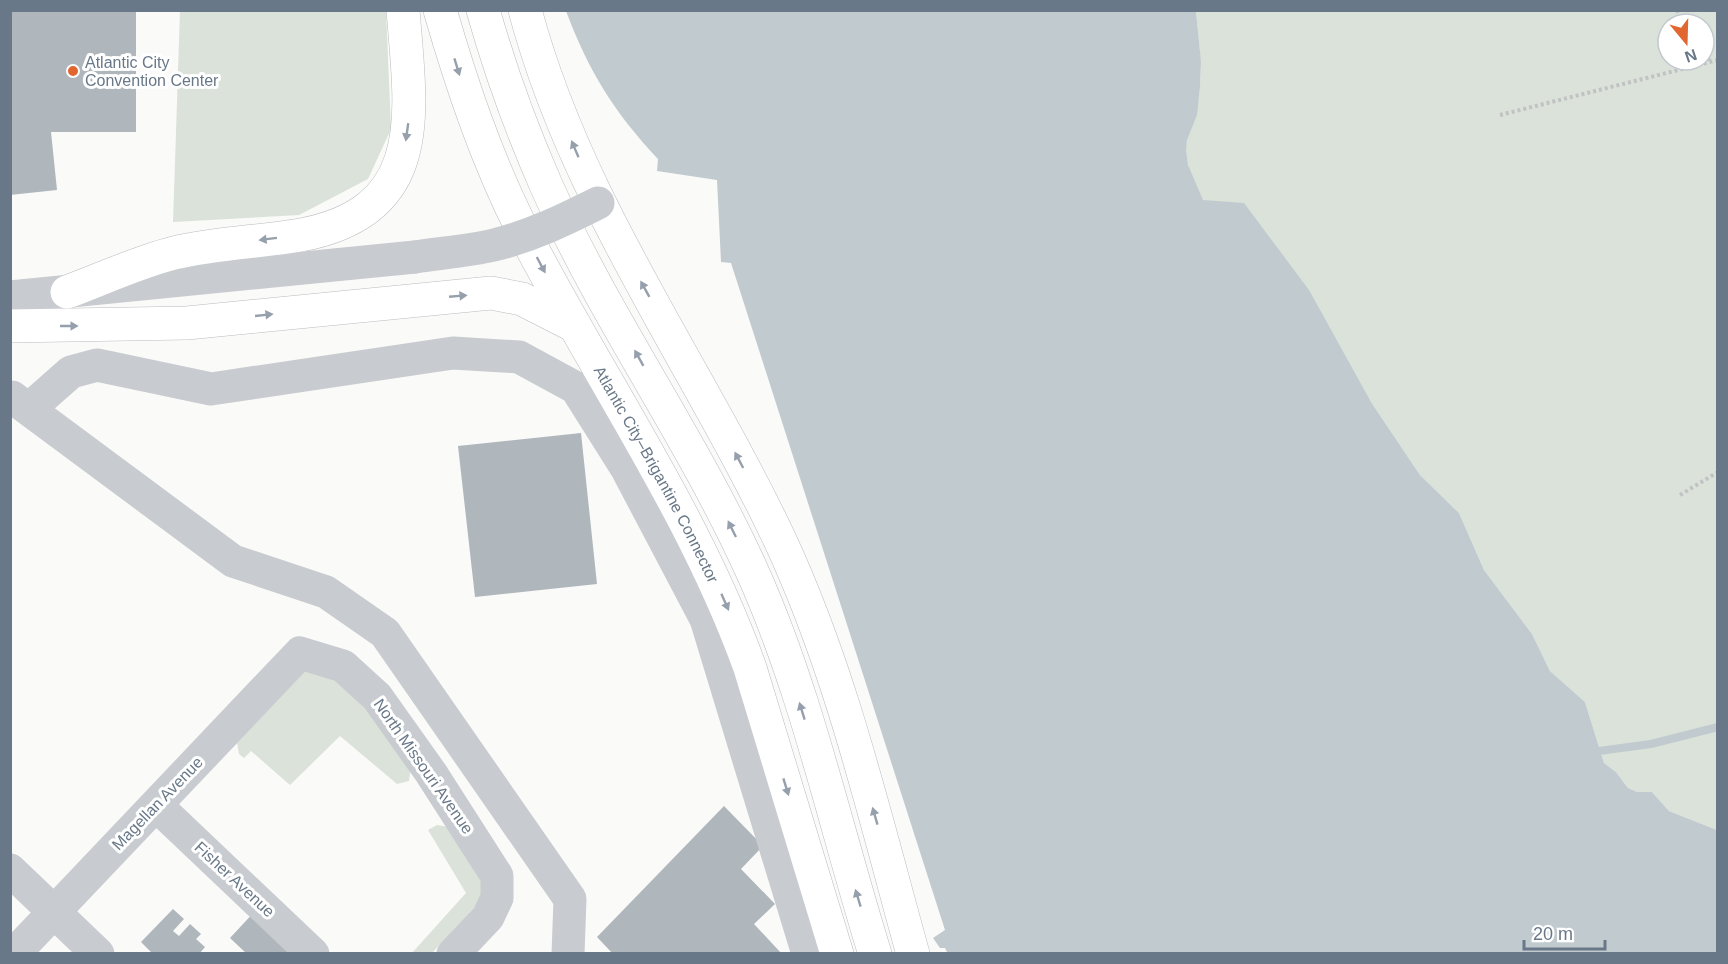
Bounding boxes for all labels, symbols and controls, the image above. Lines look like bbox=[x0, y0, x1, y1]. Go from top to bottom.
north arrow bbox=[1656, 12, 1716, 72]
text: N bbox=[1682, 46, 1699, 66]
place label: Atlantic City Convention Center bbox=[85, 54, 219, 89]
one-way arrow bbox=[453, 58, 462, 76]
marker: Atlantic City Convention Center bbox=[66, 64, 80, 78]
one-way arrow bbox=[403, 122, 412, 141]
one-way arrow bbox=[570, 140, 579, 158]
one-way arrow bbox=[258, 234, 277, 244]
one-way arrow bbox=[536, 257, 546, 274]
one-way arrow bbox=[640, 280, 650, 297]
one-way arrow bbox=[448, 291, 467, 301]
one-way arrow bbox=[254, 310, 273, 320]
one-way arrow bbox=[59, 321, 78, 331]
one-way arrow bbox=[633, 350, 644, 366]
street label: Atlantic City–Brigantine Connector bbox=[591, 363, 722, 586]
one-way arrow bbox=[734, 451, 744, 468]
one-way arrow bbox=[727, 521, 736, 538]
one-way arrow bbox=[720, 593, 730, 611]
street label: North Missouri Avenue bbox=[371, 696, 477, 837]
one-way arrow bbox=[797, 702, 806, 720]
street label: Magellan Avenue bbox=[109, 753, 206, 853]
one-way arrow bbox=[782, 778, 791, 796]
one-way arrow bbox=[870, 807, 879, 825]
street label: Fisher Avenue bbox=[192, 838, 278, 920]
one-way arrow bbox=[853, 889, 862, 907]
scale bar bbox=[1524, 913, 1605, 951]
text: 20 m bbox=[1533, 924, 1573, 944]

